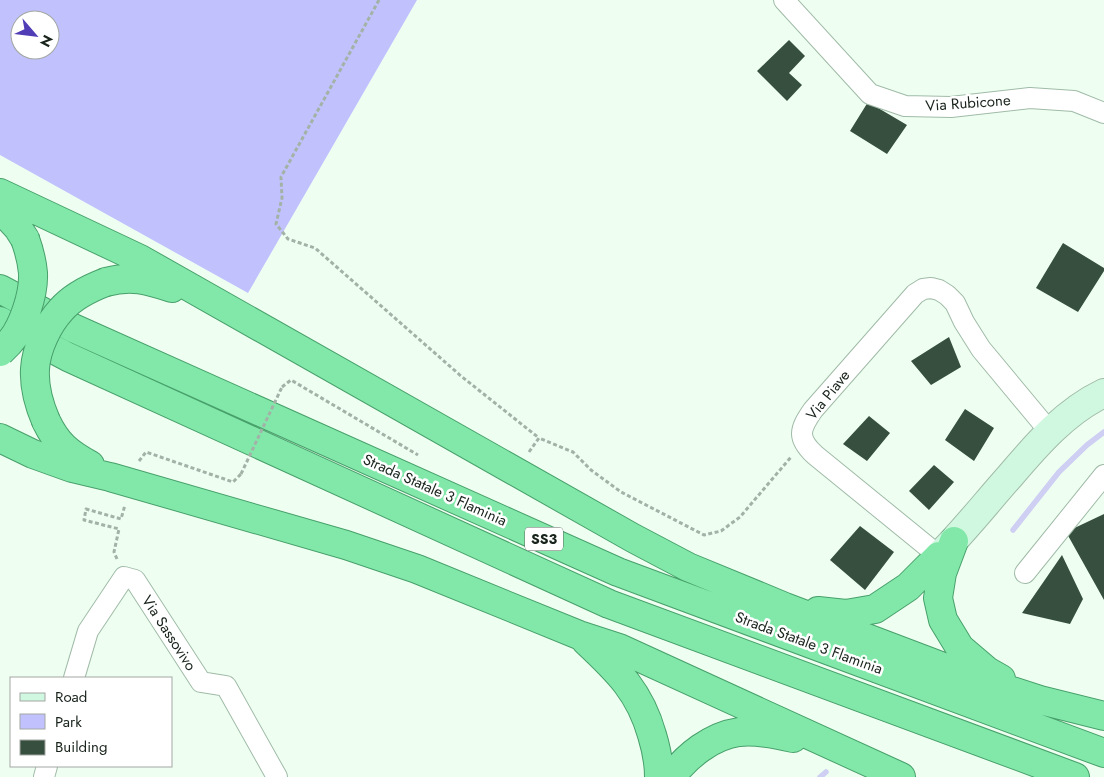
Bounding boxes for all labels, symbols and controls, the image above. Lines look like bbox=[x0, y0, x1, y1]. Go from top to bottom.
north arrow bbox=[10, 10, 60, 60]
text: N bbox=[35, 31, 58, 51]
street label: Via Rubicone bbox=[925, 89, 1012, 117]
street label: Via Piave bbox=[801, 365, 855, 425]
street label: Strada Statale 3 Flaminia bbox=[360, 448, 510, 532]
road number: SS3 bbox=[525, 528, 563, 550]
street label: Via Sassovivo bbox=[136, 591, 202, 675]
street label: Strada Statale 3 Flaminia bbox=[732, 606, 886, 680]
legend bbox=[10, 677, 172, 767]
text: Road bbox=[55, 686, 87, 708]
text: Park bbox=[55, 711, 82, 733]
text: Building bbox=[55, 736, 107, 758]

